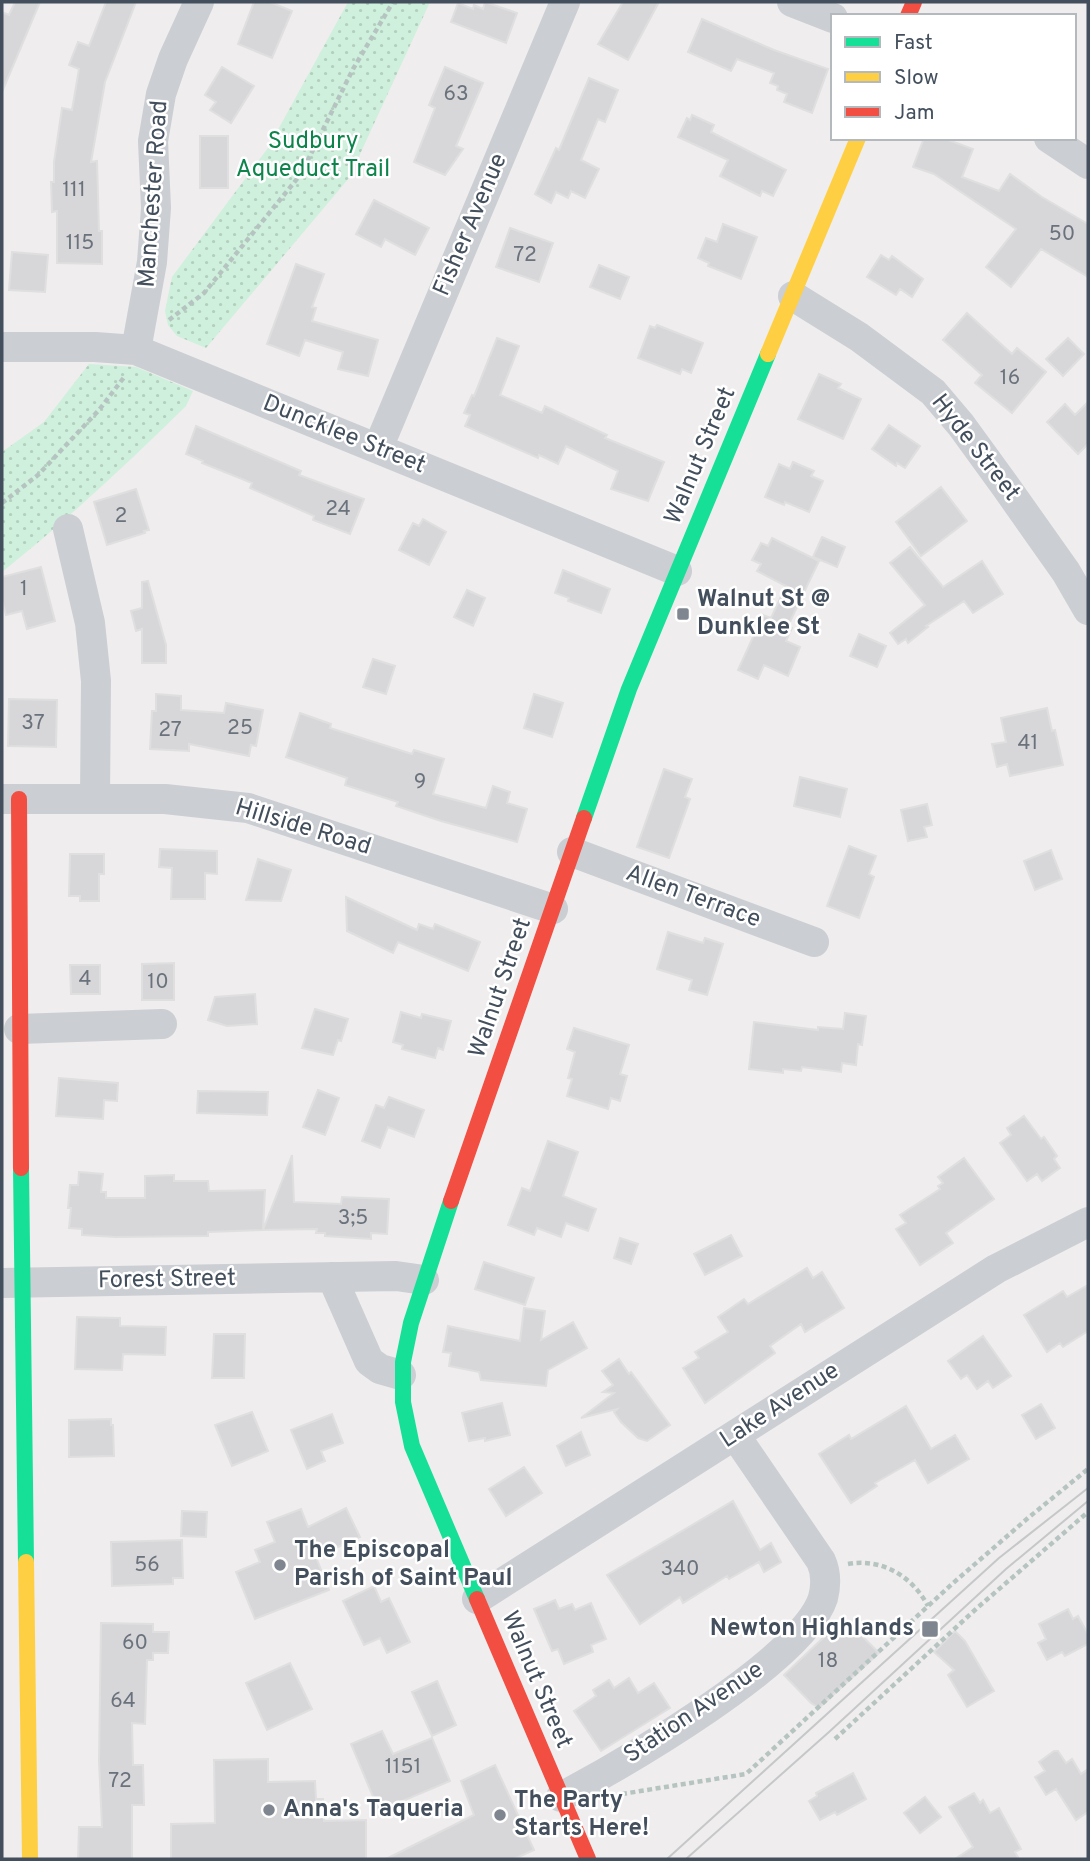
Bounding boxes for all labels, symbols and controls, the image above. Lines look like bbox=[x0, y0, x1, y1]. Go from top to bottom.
legend bbox=[831, 14, 1076, 140]
text: Fast bbox=[894, 30, 933, 57]
text: Slow bbox=[894, 65, 939, 92]
house number: 63 bbox=[443, 81, 469, 108]
street label: Manchester Road bbox=[132, 99, 176, 289]
text: Jam bbox=[894, 100, 935, 127]
park label: Sudbury Aqueduct Trail bbox=[236, 127, 390, 185]
street label: Fisher Avenue bbox=[427, 149, 515, 301]
house number: 111 bbox=[62, 177, 86, 204]
house number: 50 bbox=[1049, 221, 1075, 248]
house number: 115 bbox=[66, 230, 94, 257]
house number: 72 bbox=[513, 242, 537, 269]
house number: 16 bbox=[1000, 365, 1020, 392]
street label: Walnut Street bbox=[659, 383, 743, 529]
street label: Duncklee Street bbox=[258, 389, 430, 481]
street label: Hyde Street bbox=[924, 389, 1026, 507]
house number: 24 bbox=[325, 496, 351, 523]
house number: 2 bbox=[115, 503, 127, 530]
house number: 1 bbox=[20, 576, 28, 603]
place label: Walnut St @ Dunklee St bbox=[697, 585, 830, 643]
marker: Walnut St @ Dunklee St bbox=[675, 606, 691, 622]
house number: 37 bbox=[21, 710, 45, 737]
house number: 25 bbox=[227, 715, 253, 742]
house number: 27 bbox=[158, 717, 182, 744]
house number: 41 bbox=[1018, 730, 1038, 757]
house number: 9 bbox=[414, 769, 426, 796]
street label: Hillside Road bbox=[231, 793, 375, 863]
street label: Allen Terrace bbox=[621, 859, 765, 935]
street label: Walnut Street bbox=[463, 914, 539, 1062]
house number: 4 bbox=[78, 966, 92, 993]
house number: 10 bbox=[147, 969, 169, 996]
house number: 3;5 bbox=[338, 1205, 368, 1232]
street label: Forest Street bbox=[98, 1264, 236, 1296]
street label: Lake Avenue bbox=[715, 1356, 845, 1456]
place label: The Episcopal Parish of Saint Paul bbox=[294, 1536, 513, 1594]
house number: 56 bbox=[134, 1552, 160, 1579]
house number: 340 bbox=[660, 1556, 700, 1583]
marker: The Episcopal Parish of Saint Paul bbox=[272, 1557, 288, 1573]
street label: Walnut Street bbox=[494, 1607, 578, 1753]
place label: Newton Highlands bbox=[710, 1614, 914, 1644]
marker: Newton Highlands bbox=[920, 1619, 940, 1639]
house number: 60 bbox=[122, 1630, 148, 1657]
house number: 18 bbox=[818, 1648, 838, 1675]
street label: Station Avenue bbox=[619, 1655, 769, 1771]
house number: 64 bbox=[110, 1688, 136, 1715]
house number: 1151 bbox=[385, 1754, 421, 1781]
house number: 72 bbox=[108, 1768, 132, 1795]
place label: The Party Starts Here! bbox=[514, 1786, 649, 1844]
place label: Anna's Taqueria bbox=[283, 1795, 464, 1825]
marker: Anna's Taqueria bbox=[261, 1802, 277, 1818]
marker: The Party Starts Here! bbox=[492, 1807, 508, 1823]

